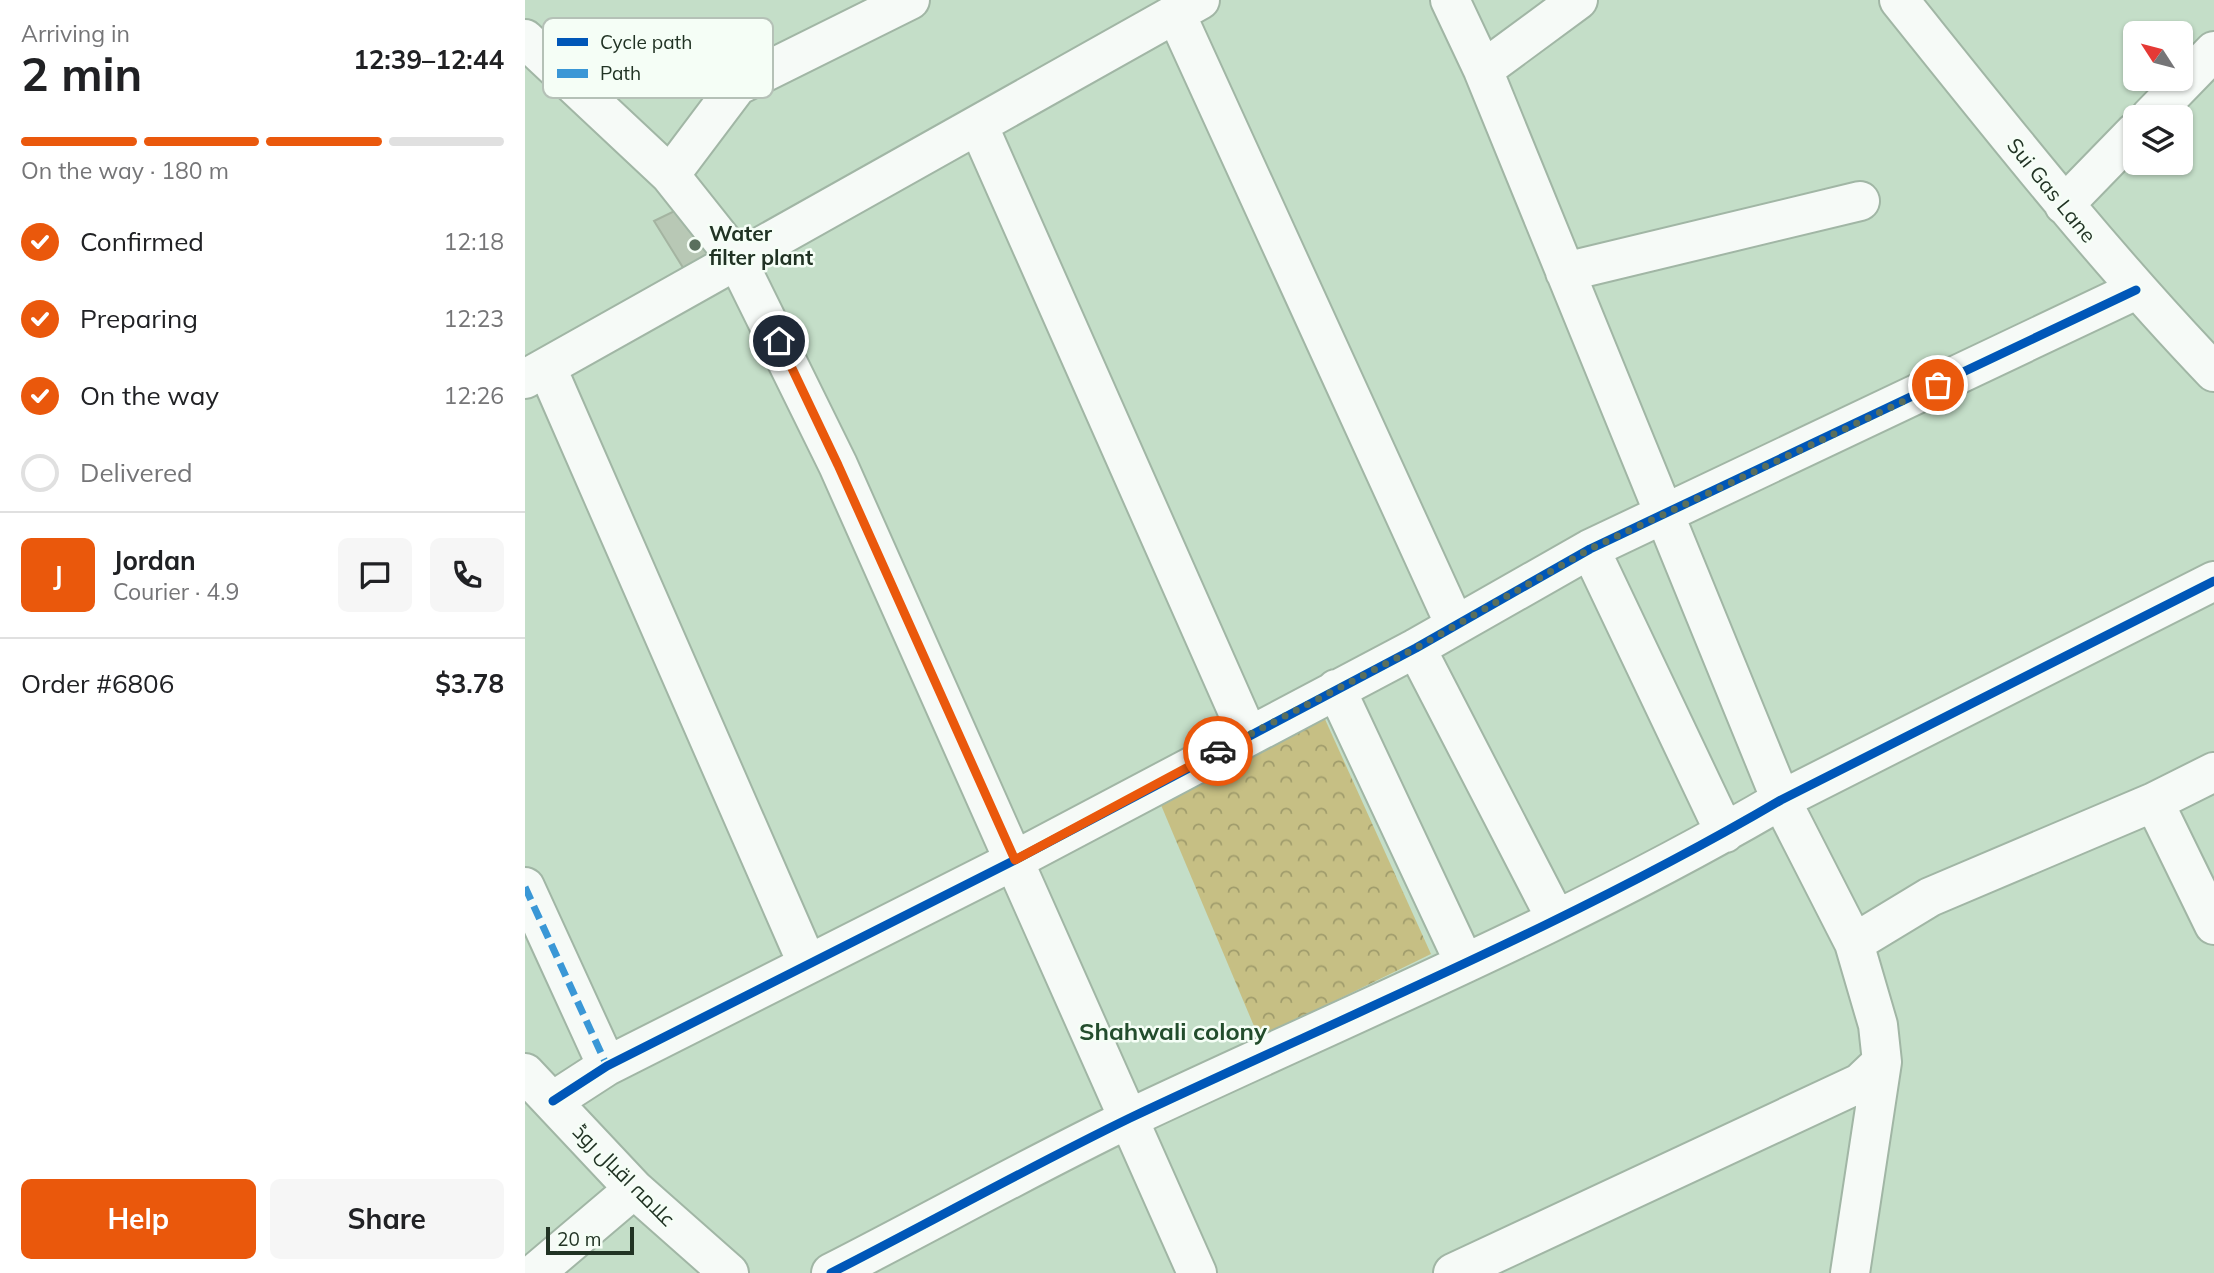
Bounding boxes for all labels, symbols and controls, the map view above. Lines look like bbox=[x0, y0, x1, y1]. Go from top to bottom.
legend bbox=[543, 18, 773, 98]
text: Arriving in bbox=[21, 19, 130, 48]
north arrow bbox=[2123, 21, 2193, 91]
map controls bbox=[2123, 21, 2193, 175]
text: Cycle path bbox=[600, 30, 692, 54]
text: 12:39–12:44 bbox=[353, 43, 504, 76]
text: 2 min bbox=[21, 45, 142, 103]
text: Path bbox=[600, 61, 641, 85]
button: layers bbox=[2123, 105, 2193, 175]
street label: Sui Gas Lane bbox=[2002, 132, 2102, 248]
text: On the way · 180 m bbox=[21, 156, 229, 185]
place label: Water filter plant bbox=[709, 220, 813, 270]
icon: check bbox=[21, 223, 59, 261]
text: Confirmed bbox=[80, 225, 204, 258]
text: 12:18 bbox=[444, 227, 504, 256]
marker: Water filter plant bbox=[687, 237, 703, 253]
icon: check bbox=[21, 300, 59, 338]
text: Preparing bbox=[80, 302, 198, 335]
text: 12:23 bbox=[444, 304, 504, 333]
pin bbox=[749, 311, 809, 371]
icon: home bbox=[760, 322, 798, 360]
pin bbox=[1908, 355, 1968, 415]
icon: bag bbox=[1919, 366, 1957, 404]
icon: check bbox=[21, 377, 59, 415]
text: On the way bbox=[80, 379, 219, 412]
text: 12:26 bbox=[444, 381, 504, 410]
text: Delivered bbox=[80, 456, 193, 489]
button: chat bbox=[338, 538, 412, 612]
button: phone bbox=[430, 538, 504, 612]
text: Jordan bbox=[113, 544, 196, 577]
text: J bbox=[53, 559, 63, 592]
text: Courier · 4.9 bbox=[113, 577, 239, 606]
text: Order #6806 bbox=[21, 667, 174, 700]
text: $3.78 bbox=[435, 667, 504, 700]
courier bbox=[1183, 716, 1253, 786]
icon: car bbox=[1199, 732, 1237, 770]
district label: Shahwali colony bbox=[1079, 1016, 1268, 1046]
street label: علامہ اقبال روڈ bbox=[567, 1118, 682, 1233]
button: Help bbox=[21, 1179, 256, 1259]
button: Share bbox=[270, 1179, 504, 1259]
scale bar bbox=[546, 1224, 633, 1256]
text: 20 m bbox=[557, 1227, 601, 1251]

